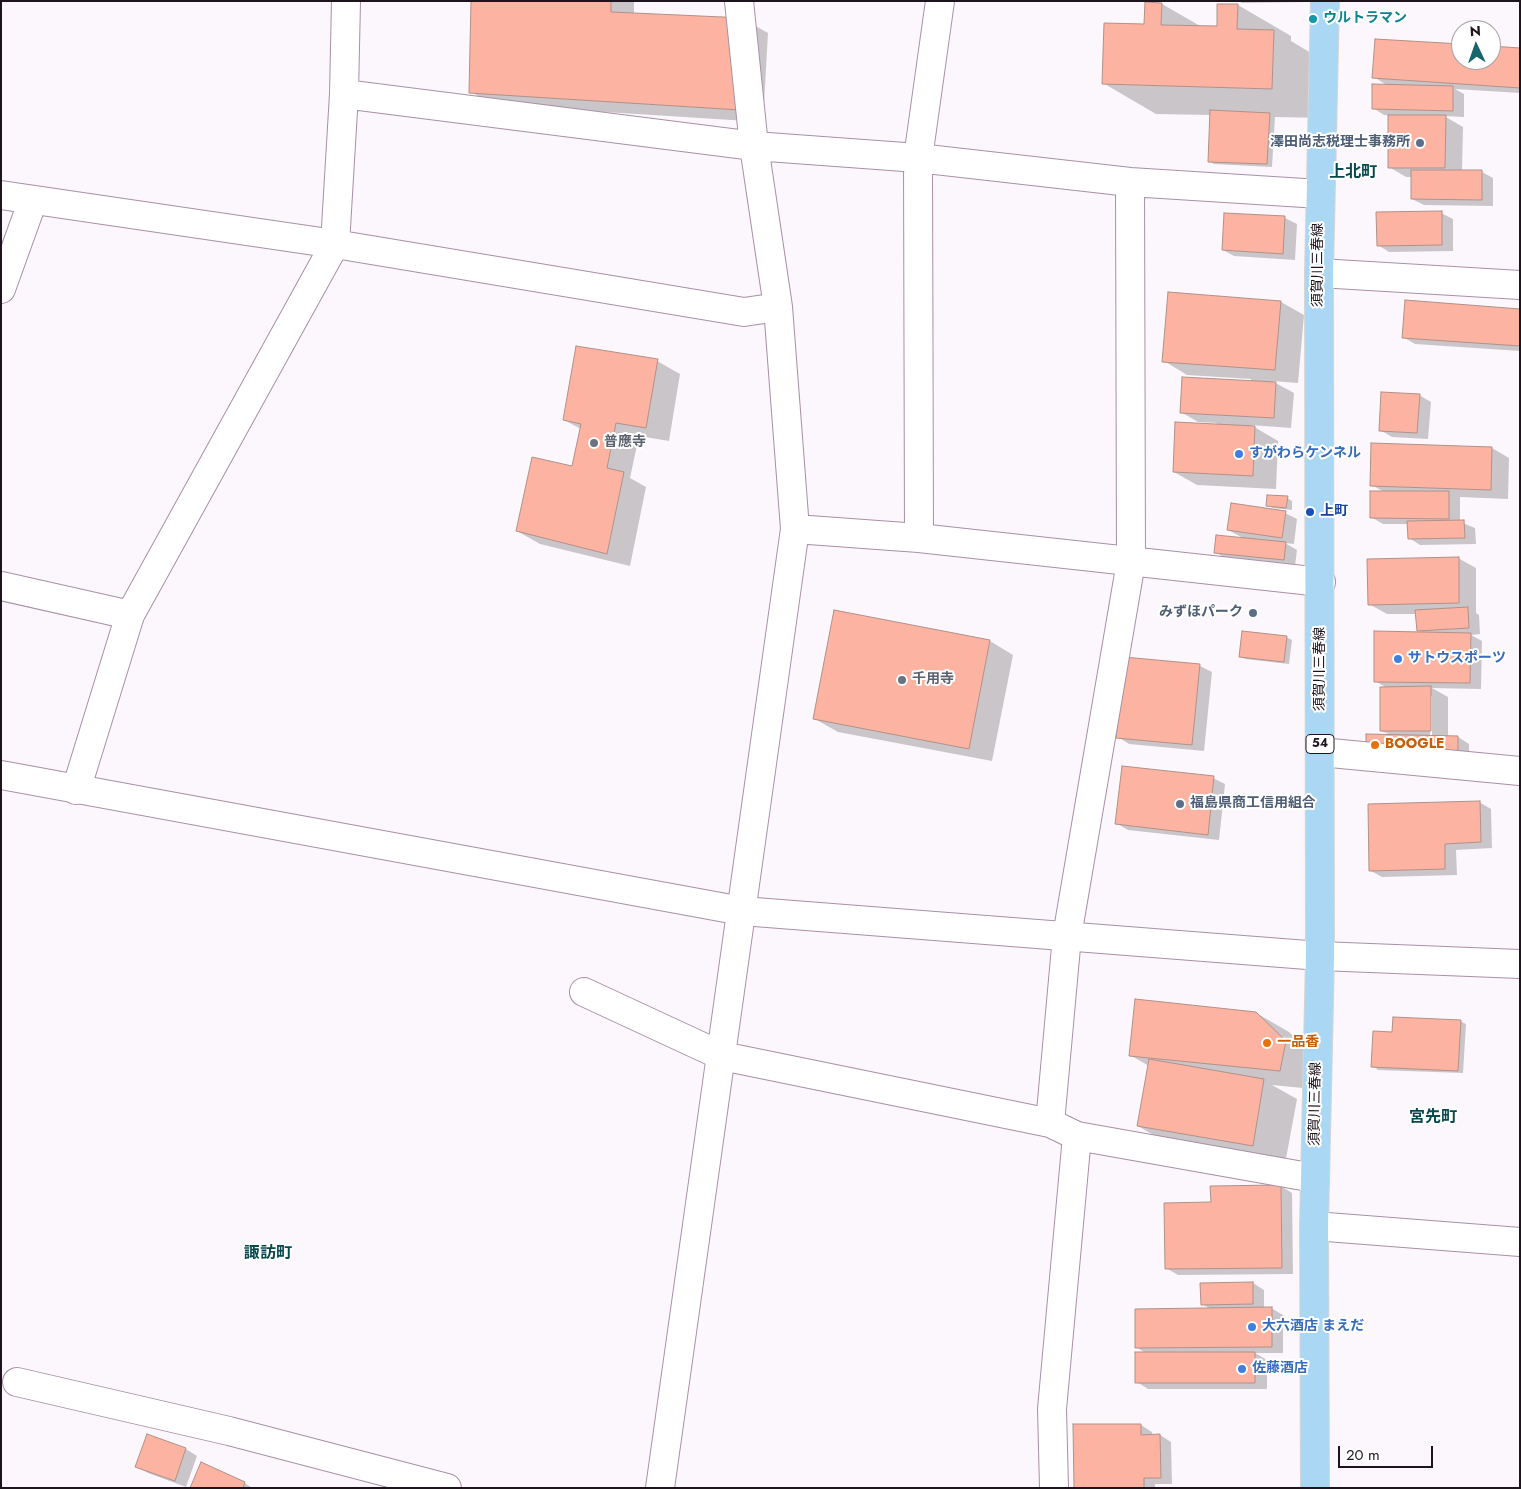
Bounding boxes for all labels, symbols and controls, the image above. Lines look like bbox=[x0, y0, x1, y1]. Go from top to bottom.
place label: ウルトラマン bbox=[1323, 11, 1407, 27]
marker: ウルトラマン bbox=[1307, 13, 1319, 25]
north arrow bbox=[1451, 20, 1501, 70]
text: N bbox=[1469, 21, 1481, 41]
place label: 澤田尚志税理士事務所 bbox=[1270, 135, 1410, 151]
marker: 澤田尚志税理士事務所 bbox=[1414, 137, 1426, 149]
district label: 上北町 bbox=[1329, 163, 1377, 183]
street label: 須賀川三春線 bbox=[1311, 223, 1327, 307]
place label: 普應寺 bbox=[604, 435, 646, 451]
marker: 普應寺 bbox=[588, 437, 600, 449]
place label: すがわらケンネル bbox=[1249, 446, 1361, 462]
marker: すがわらケンネル bbox=[1233, 448, 1245, 460]
place label: 上町 bbox=[1320, 504, 1348, 520]
marker: 上町 bbox=[1304, 506, 1316, 518]
place label: みずほパーク bbox=[1159, 605, 1243, 621]
marker: みずほパーク bbox=[1247, 607, 1259, 619]
street label: 須賀川三春線 bbox=[1313, 627, 1329, 711]
place label: サトウスポーツ bbox=[1408, 651, 1506, 667]
marker: サトウスポーツ bbox=[1392, 653, 1404, 665]
place label: 千用寺 bbox=[912, 672, 954, 688]
marker: 千用寺 bbox=[896, 674, 908, 686]
road number: 54 bbox=[1306, 734, 1334, 754]
place label: BOOGLE bbox=[1385, 737, 1445, 753]
marker: BOOGLE bbox=[1369, 739, 1381, 751]
place label: 福島県商工信用組合 bbox=[1190, 796, 1316, 812]
marker: 福島県商工信用組合 bbox=[1174, 798, 1186, 810]
place label: 一品香 bbox=[1277, 1035, 1319, 1051]
marker: 一品香 bbox=[1261, 1037, 1273, 1049]
street label: 須賀川三春線 bbox=[1307, 1062, 1325, 1146]
district label: 宮先町 bbox=[1409, 1108, 1457, 1128]
district label: 諏訪町 bbox=[244, 1244, 292, 1264]
place label: 大六酒店 まえだ bbox=[1262, 1319, 1364, 1335]
marker: 大六酒店 まえだ bbox=[1246, 1321, 1258, 1333]
place label: 佐藤酒店 bbox=[1252, 1361, 1308, 1377]
marker: 佐藤酒店 bbox=[1236, 1363, 1248, 1375]
scale bar bbox=[1341, 1436, 1436, 1468]
text: 20 m bbox=[1346, 1444, 1380, 1466]

